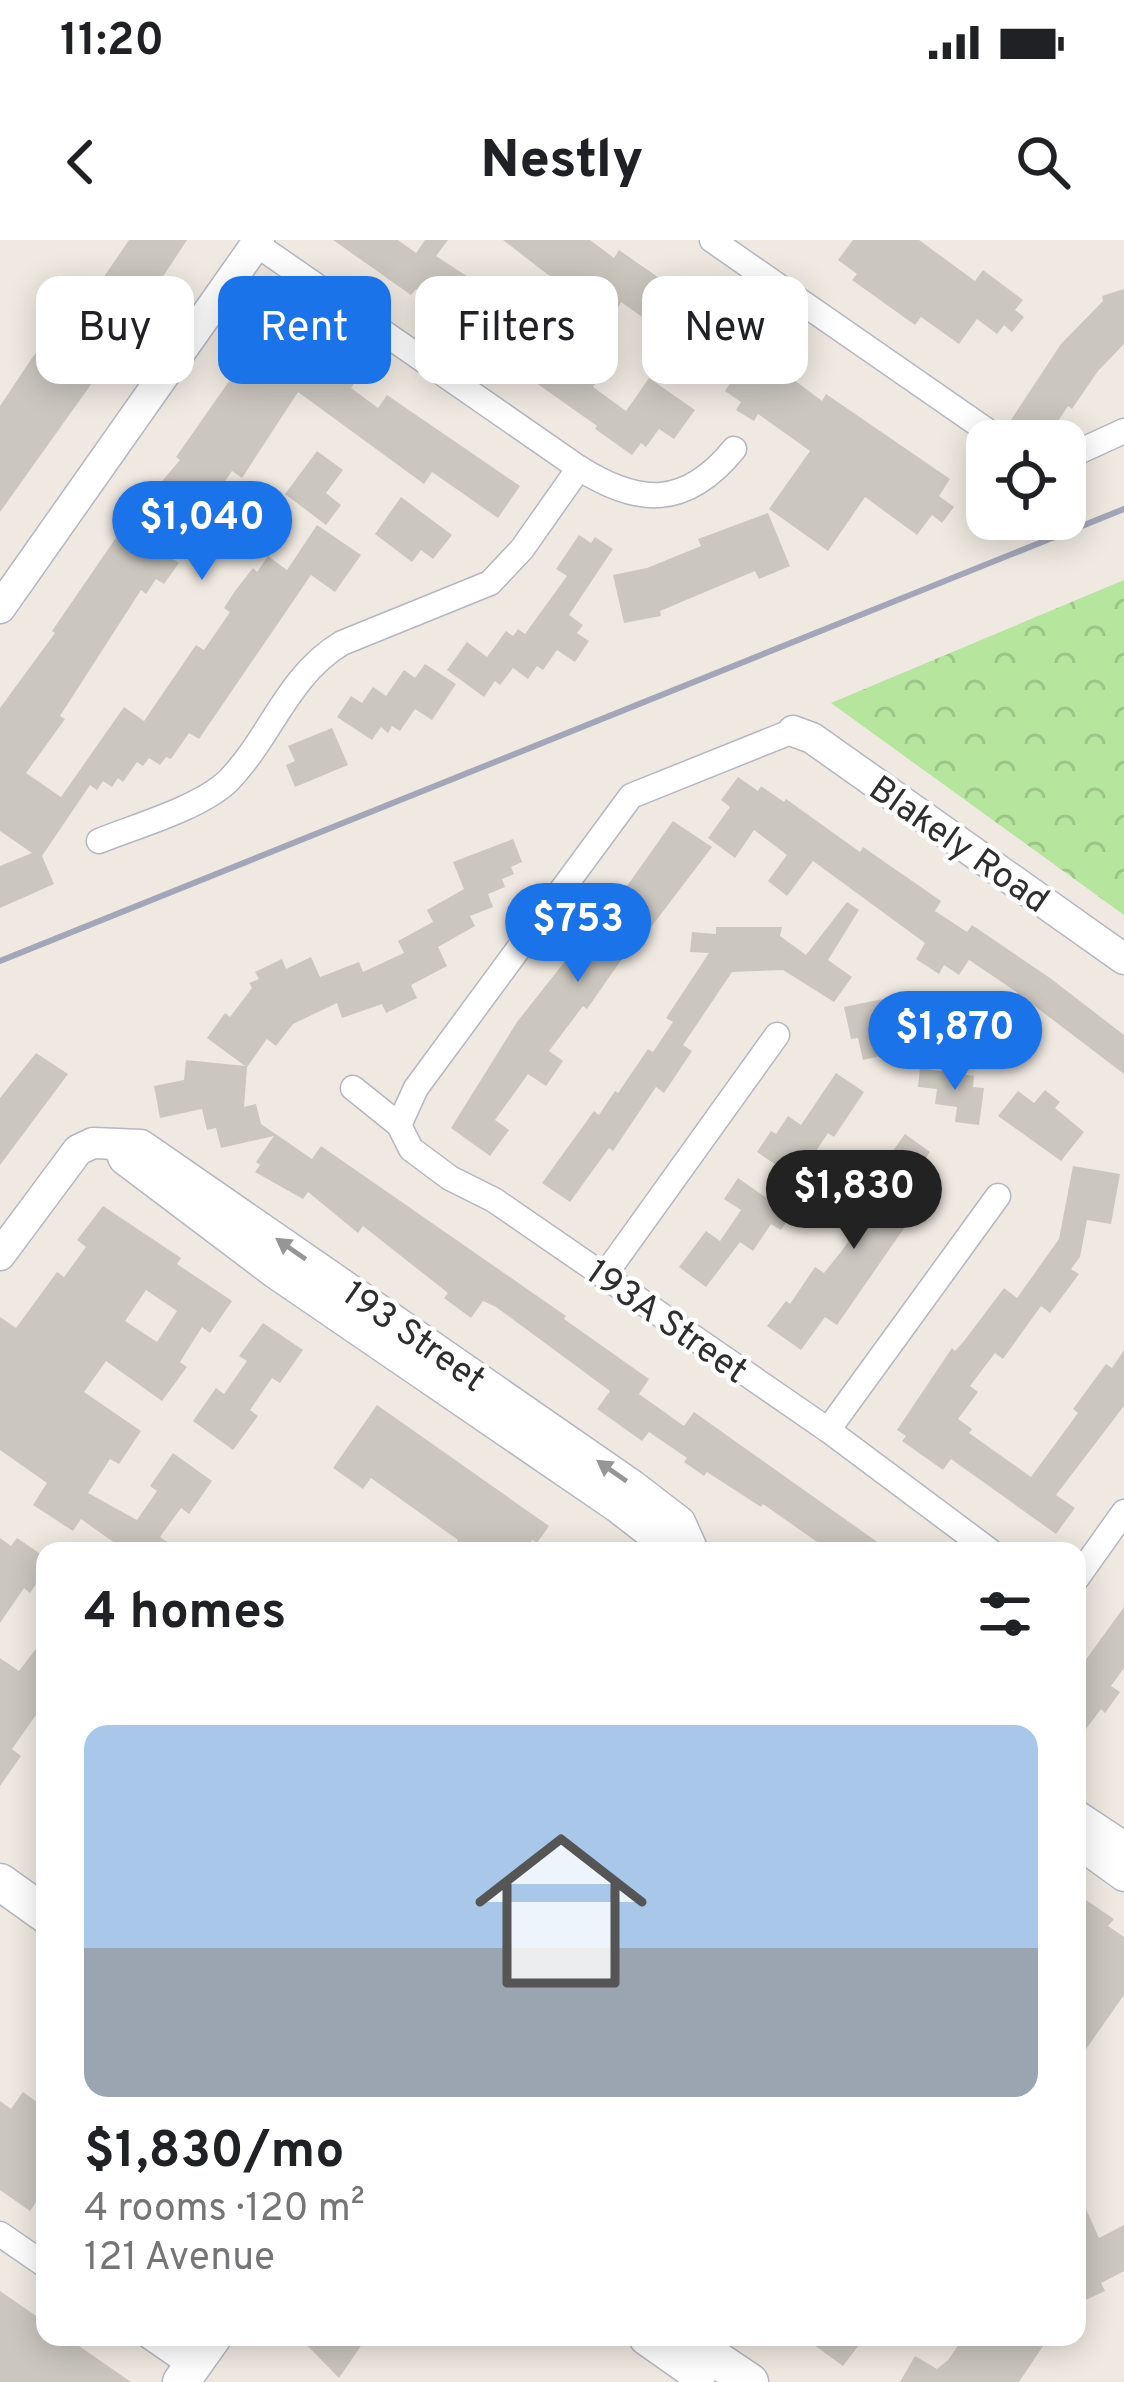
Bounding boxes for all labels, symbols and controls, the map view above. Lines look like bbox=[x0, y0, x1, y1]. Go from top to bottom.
text: 11:20 bbox=[60, 14, 164, 71]
text: Nestly bbox=[481, 128, 643, 197]
icon: back bbox=[48, 129, 114, 195]
icon: search bbox=[1010, 129, 1076, 195]
chip: Buy bbox=[36, 276, 194, 384]
chip: Rent bbox=[218, 276, 391, 384]
chip: Filters bbox=[415, 276, 618, 384]
chip: New bbox=[642, 276, 808, 384]
map controls bbox=[966, 420, 1086, 540]
button: locate bbox=[966, 420, 1086, 540]
pin: $1,040 bbox=[104, 481, 300, 583]
text: $1,040 bbox=[139, 495, 265, 544]
street label: Blakely Road bbox=[859, 767, 1057, 925]
pin: $753 bbox=[507, 883, 649, 985]
text: $753 bbox=[532, 897, 624, 946]
pin: $1,870 bbox=[857, 991, 1053, 1093]
text: $1,870 bbox=[895, 1005, 1015, 1054]
pin: $1,830 bbox=[756, 1150, 952, 1252]
text: $1,830 bbox=[793, 1164, 915, 1213]
one-way arrow bbox=[275, 1238, 308, 1261]
street label: 193A Street bbox=[576, 1251, 755, 1396]
street label: 193 Street bbox=[332, 1272, 493, 1404]
one-way arrow bbox=[596, 1460, 628, 1483]
icon: filters bbox=[972, 1581, 1038, 1647]
text: 4 homes bbox=[84, 1582, 286, 1647]
icon: home bbox=[453, 1803, 669, 2019]
text: $1,830/mo bbox=[84, 2121, 344, 2186]
text: 4 rooms · 120 m² bbox=[84, 2186, 365, 2235]
text: 121 Avenue bbox=[84, 2235, 275, 2284]

